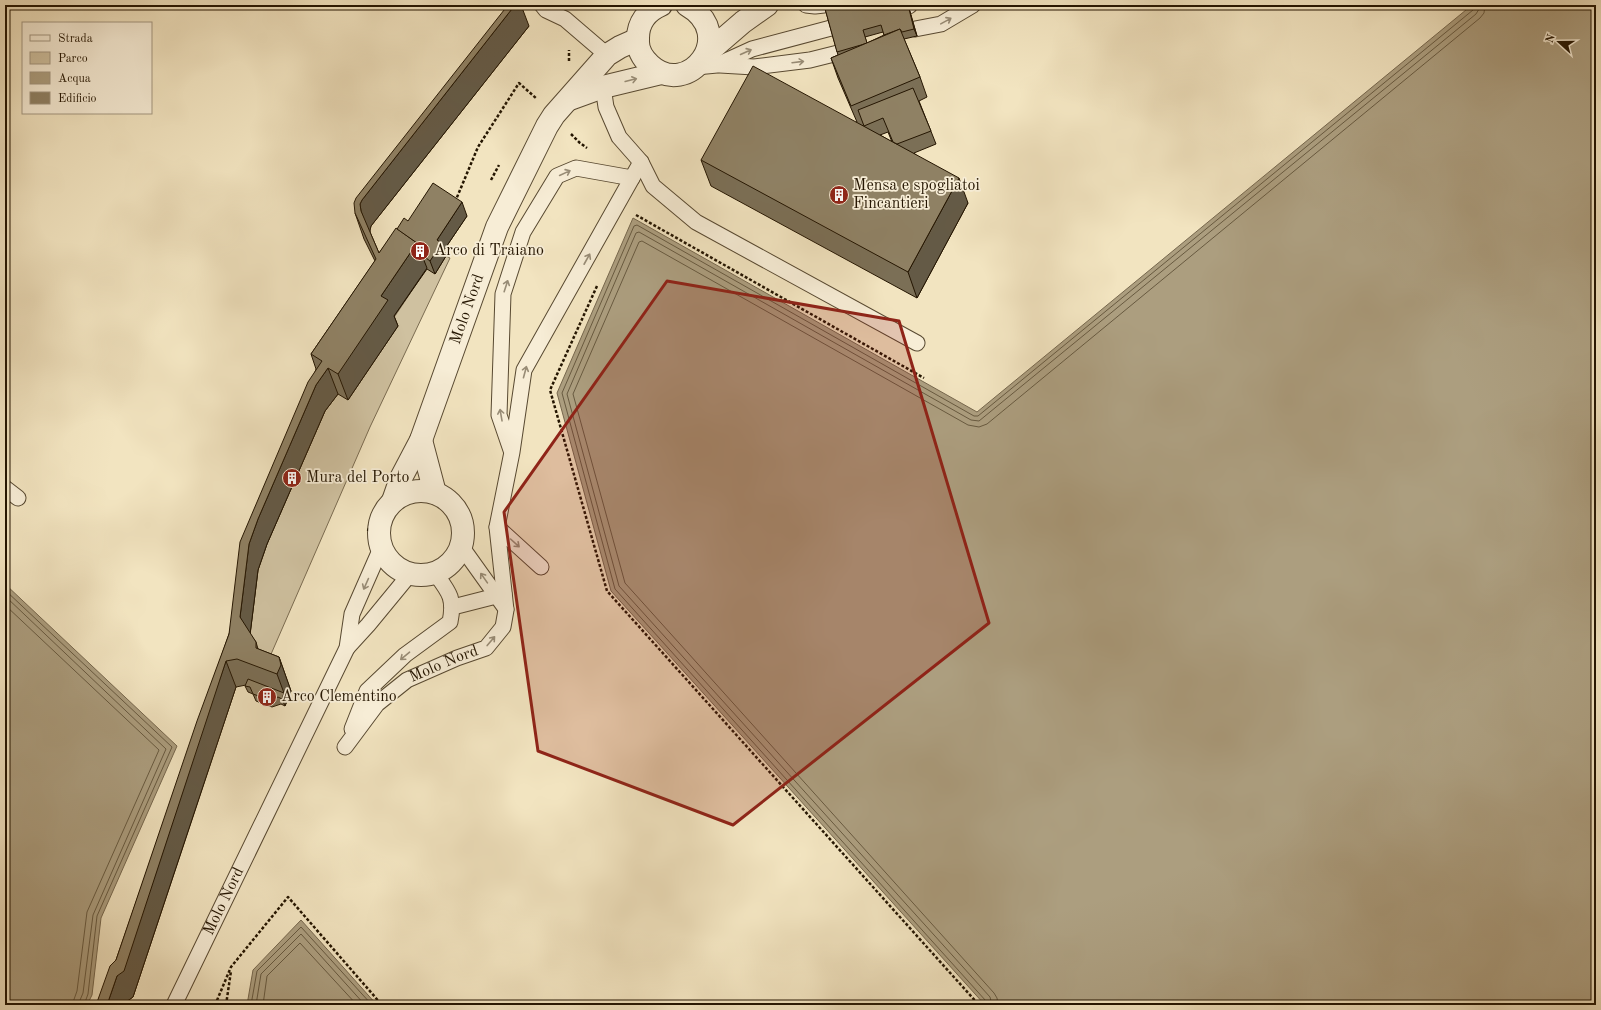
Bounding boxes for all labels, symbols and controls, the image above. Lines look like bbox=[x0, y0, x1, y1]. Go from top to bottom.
one-way arrow bbox=[940, 17, 952, 24]
legend bbox=[22, 22, 152, 114]
north arrow bbox=[1539, 22, 1579, 62]
text: Strada bbox=[58, 33, 93, 45]
text: N bbox=[1544, 33, 1558, 45]
one-way arrow bbox=[739, 48, 751, 55]
text: Parco bbox=[58, 53, 88, 65]
one-way arrow bbox=[791, 58, 804, 66]
text: Acqua bbox=[58, 73, 91, 85]
one-way arrow bbox=[624, 76, 637, 83]
text: Edificio bbox=[58, 93, 97, 105]
one-way arrow bbox=[558, 169, 570, 176]
place label: Mensa e spogliatoi Fincantieri bbox=[853, 178, 980, 212]
building icon: Mensa e spogliatoi Fincantieri bbox=[828, 184, 850, 206]
building icon: Arco di Traiano bbox=[409, 240, 431, 262]
place label: Arco di Traiano bbox=[434, 243, 544, 259]
one-way arrow bbox=[583, 253, 591, 265]
street label: Molo Nord bbox=[448, 272, 487, 347]
one-way arrow bbox=[503, 280, 510, 293]
one-way arrow bbox=[522, 366, 529, 379]
one-way arrow bbox=[497, 409, 505, 422]
building icon: Mura del Porto bbox=[281, 467, 303, 489]
place label: Mura del Porto bbox=[306, 470, 410, 486]
one-way arrow bbox=[510, 538, 520, 548]
one-way arrow bbox=[480, 573, 488, 584]
one-way arrow bbox=[361, 578, 369, 590]
one-way arrow bbox=[487, 636, 496, 646]
street label: Molo Nord bbox=[407, 643, 480, 686]
one-way arrow bbox=[400, 651, 410, 660]
building icon: Arco Clementino bbox=[256, 686, 278, 708]
place label: Arco Clementino bbox=[281, 689, 397, 705]
street label: Molo Nord bbox=[201, 865, 247, 938]

